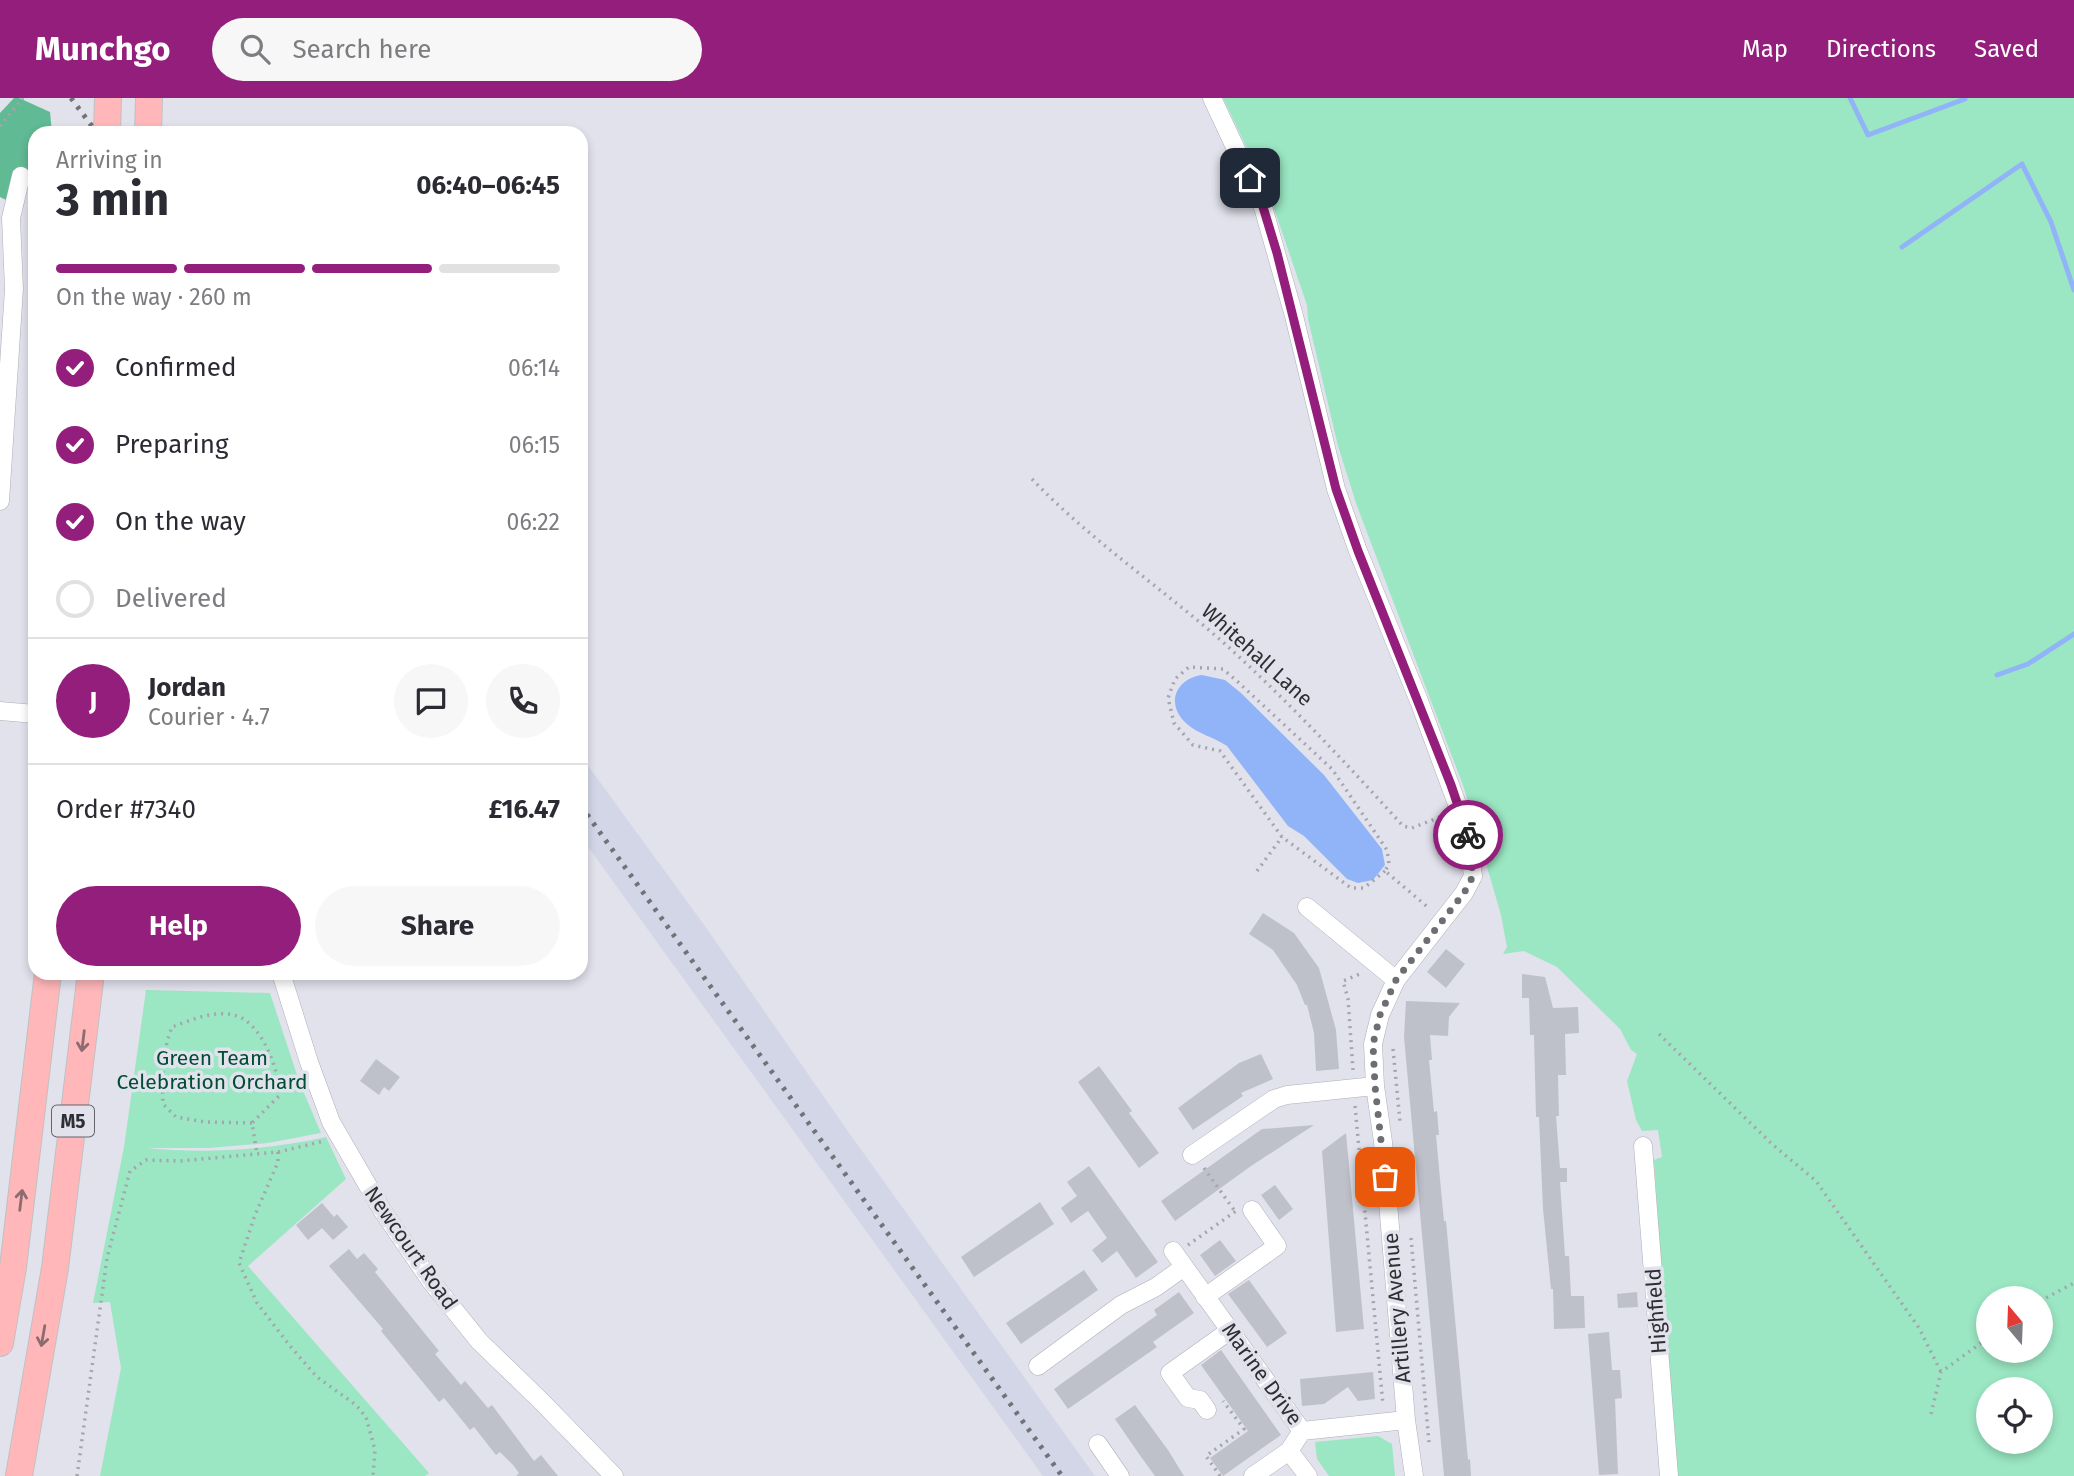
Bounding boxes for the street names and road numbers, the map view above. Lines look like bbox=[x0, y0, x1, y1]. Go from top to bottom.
street label: Whitehall Lane bbox=[1196, 598, 1318, 712]
road number: M5 bbox=[52, 1105, 94, 1136]
street label: Newcourt Road bbox=[359, 1181, 463, 1315]
street label: Artillery Avenue bbox=[1377, 1232, 1417, 1384]
street label: Highfield bbox=[1640, 1267, 1672, 1355]
street label: Marine Drive bbox=[1216, 1318, 1308, 1430]

